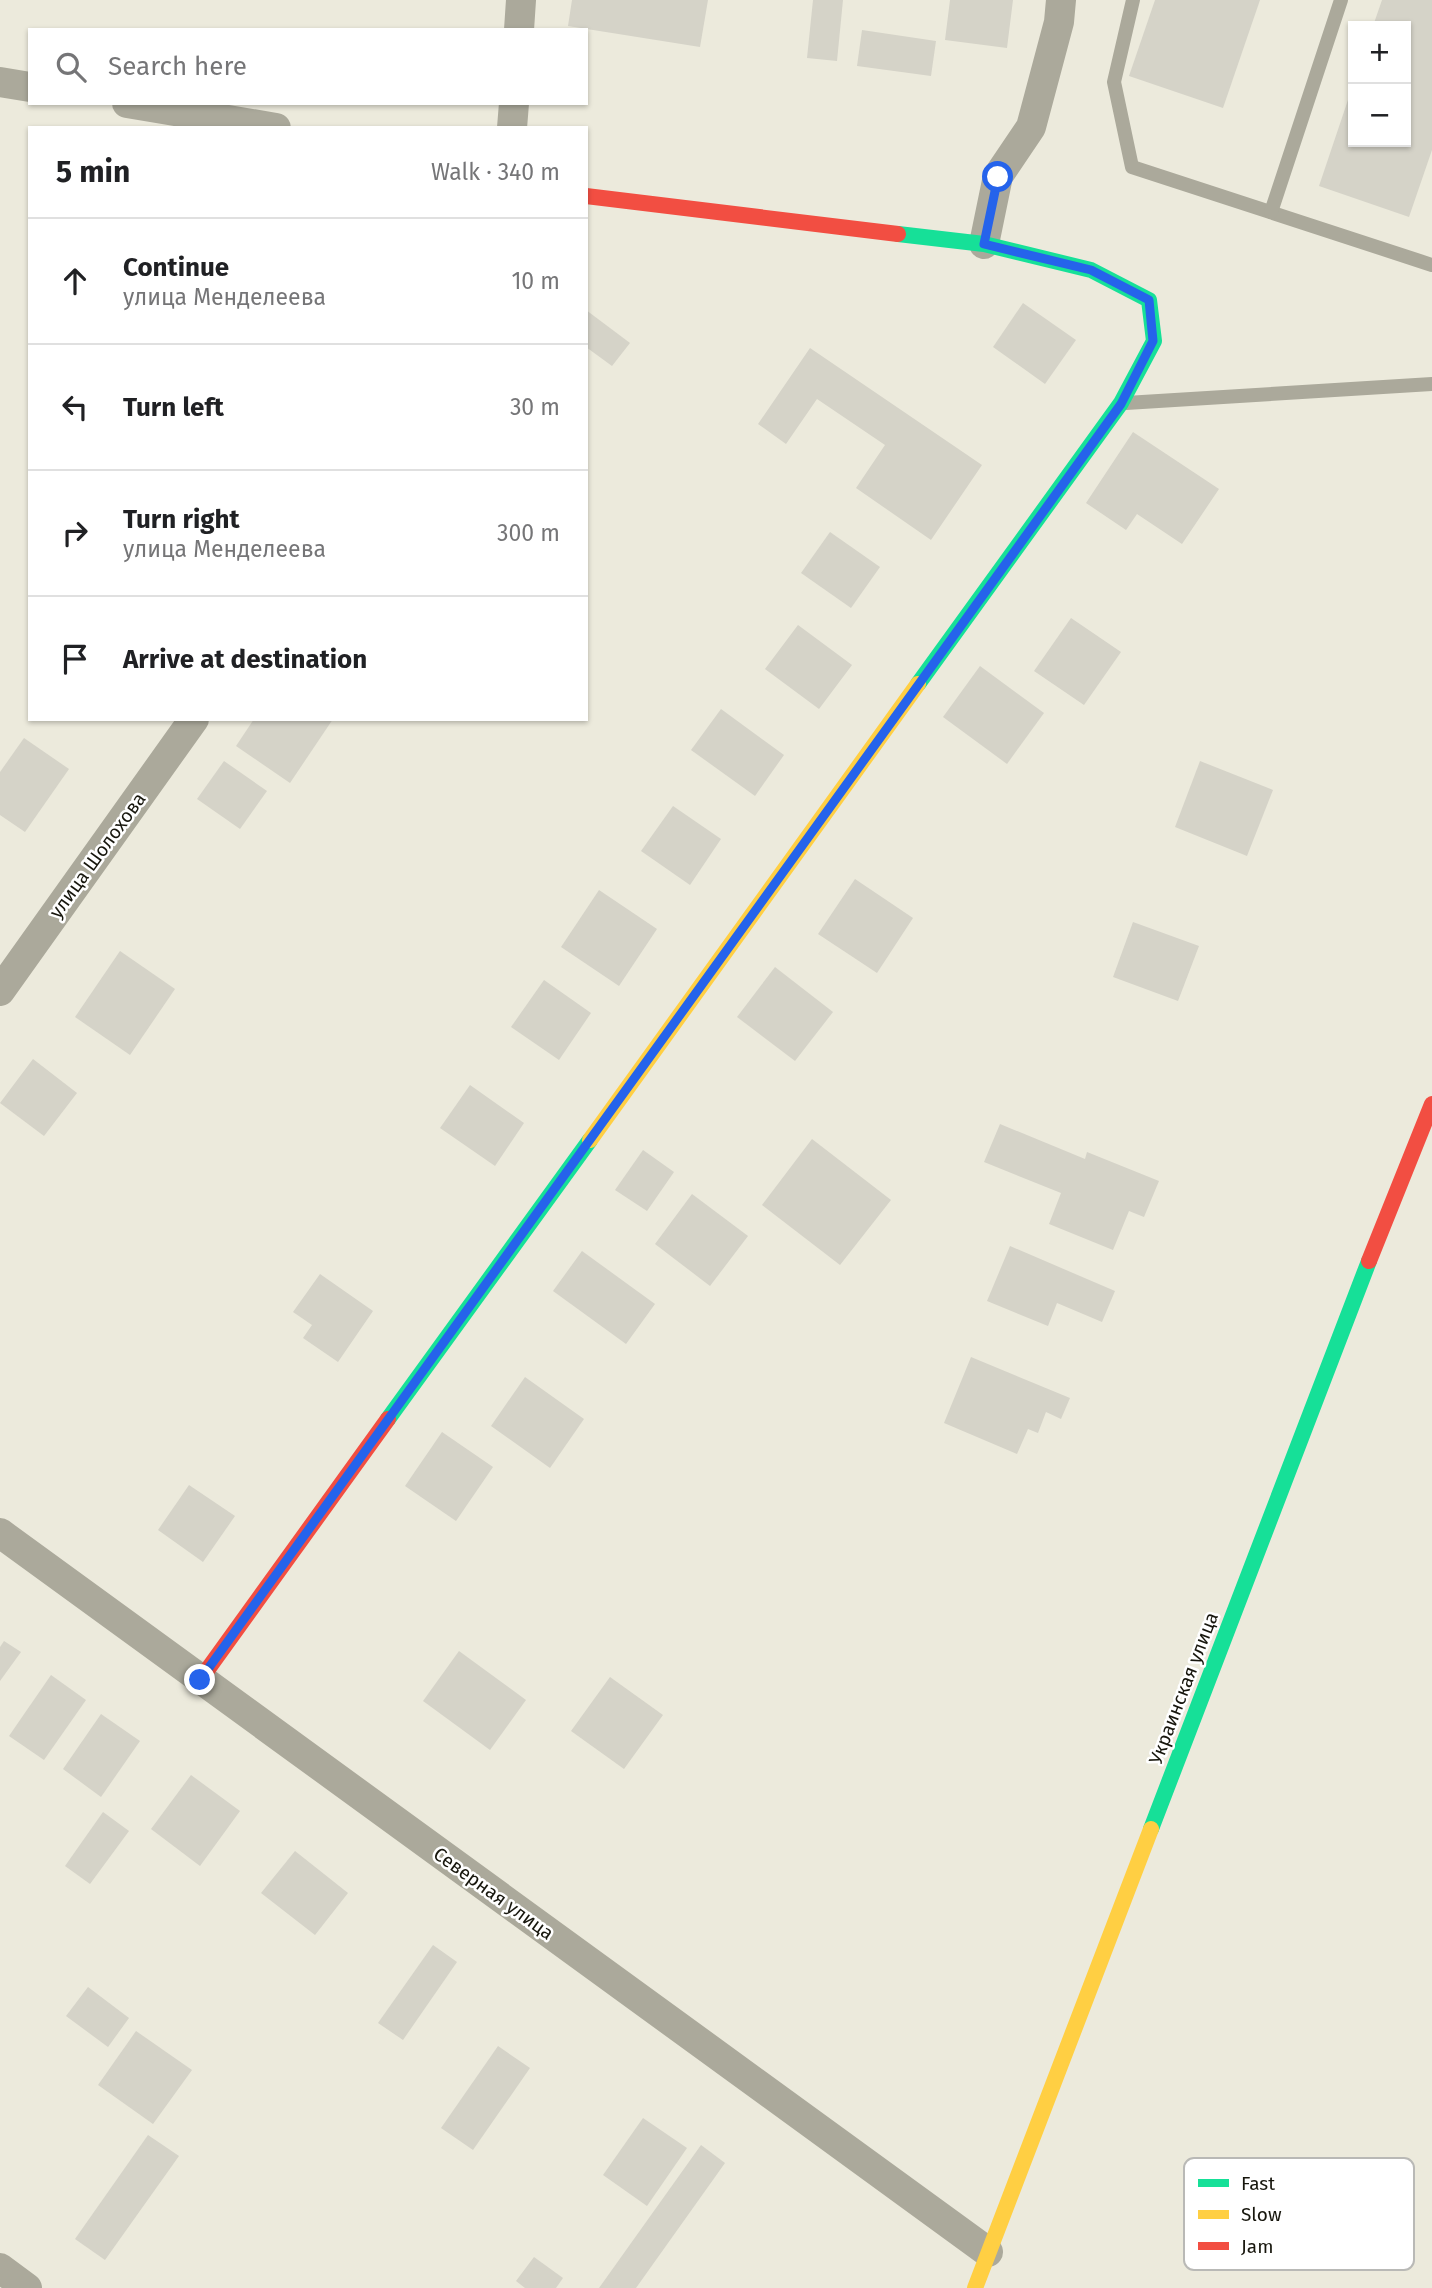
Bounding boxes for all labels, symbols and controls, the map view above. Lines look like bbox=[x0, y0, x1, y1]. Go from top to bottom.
map controls bbox=[1348, 21, 1411, 147]
button: + bbox=[1348, 21, 1411, 84]
search box bbox=[28, 28, 588, 105]
icon: search bbox=[52, 48, 90, 86]
text: Search here bbox=[108, 51, 247, 82]
button: − bbox=[1348, 84, 1411, 147]
text: 5 min bbox=[56, 154, 130, 190]
text: Walk · 340 m bbox=[431, 158, 560, 186]
route start bbox=[982, 161, 1013, 192]
text: Continue bbox=[123, 252, 229, 283]
icon: ahead bbox=[56, 262, 94, 300]
text: 10 m bbox=[511, 267, 560, 295]
text: улица Менделеева bbox=[123, 283, 326, 311]
icon: left bbox=[56, 388, 94, 426]
text: Turn left bbox=[123, 392, 224, 423]
text: 30 m bbox=[510, 393, 560, 421]
text: Turn right bbox=[123, 504, 240, 535]
icon: right bbox=[56, 514, 94, 552]
text: 300 m bbox=[497, 519, 560, 547]
text: улица Менделеева bbox=[123, 535, 326, 563]
icon: arrive bbox=[56, 640, 94, 678]
text: Arrive at destination bbox=[123, 644, 367, 675]
street label: улица Шолохова bbox=[44, 788, 151, 922]
street label: Украинская улица bbox=[1144, 1609, 1223, 1767]
route end bbox=[184, 1664, 215, 1695]
street label: Северная улица bbox=[429, 1842, 558, 1945]
legend bbox=[1184, 2158, 1414, 2270]
text: Fast bbox=[1241, 2172, 1275, 2195]
text: Slow bbox=[1241, 2203, 1282, 2226]
text: Jam bbox=[1241, 2235, 1273, 2258]

